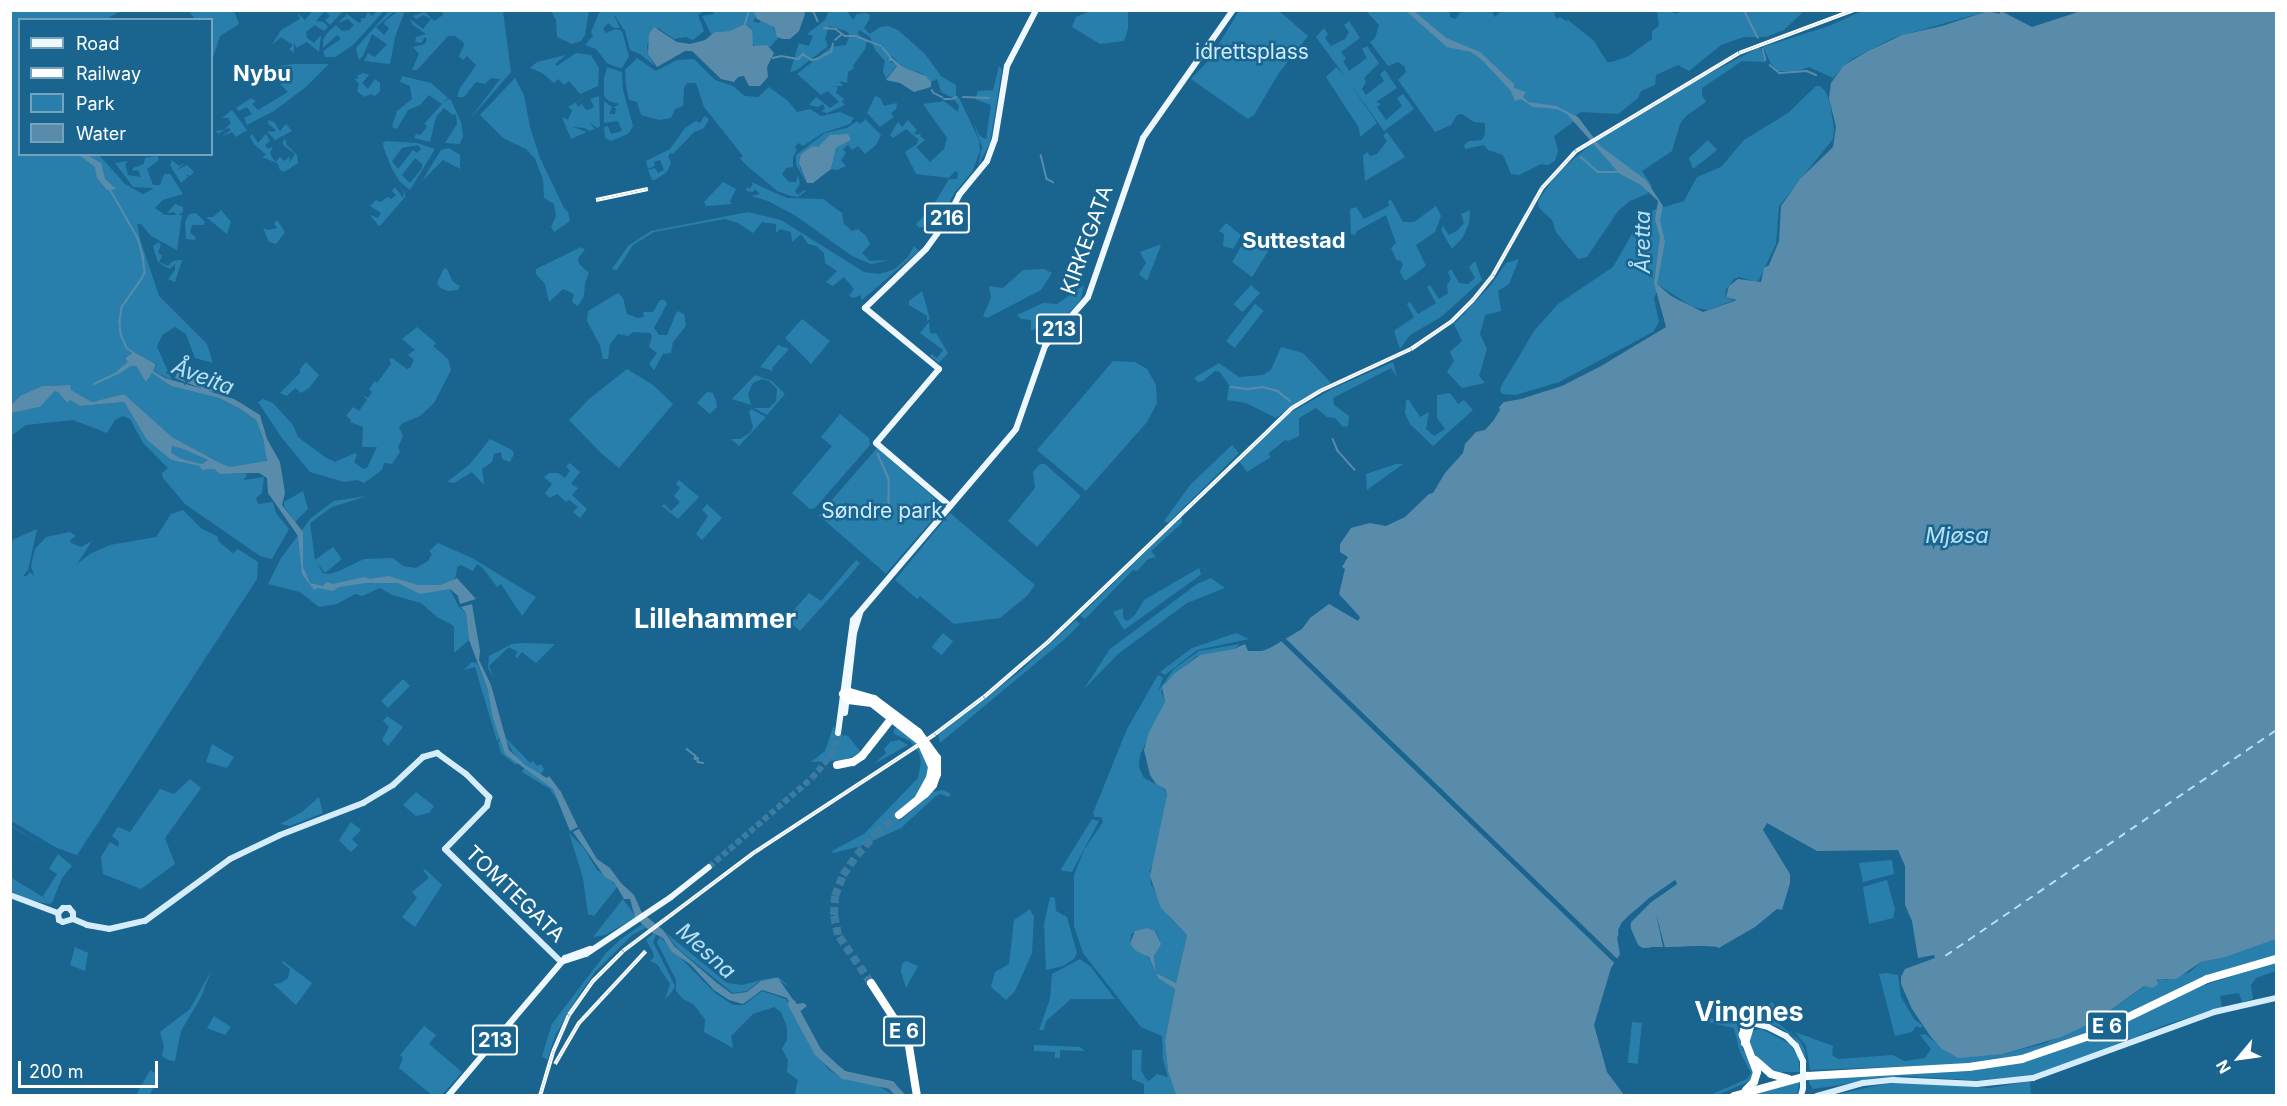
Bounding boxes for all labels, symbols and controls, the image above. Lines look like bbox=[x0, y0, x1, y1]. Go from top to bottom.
legend bbox=[18, 18, 213, 156]
text: Road bbox=[76, 33, 119, 54]
park label: idrettsplass bbox=[1195, 39, 1309, 65]
district label: Nybu bbox=[233, 61, 291, 87]
text: Railway bbox=[76, 63, 141, 84]
text: Park bbox=[76, 93, 115, 114]
text: Water bbox=[76, 123, 126, 144]
street label: KIRKEGATA bbox=[1056, 182, 1118, 298]
road number: 216 bbox=[923, 201, 971, 235]
water label: Åretta bbox=[1630, 211, 1656, 273]
district label: Suttestad bbox=[1242, 228, 1346, 254]
road number: 213 bbox=[1035, 312, 1083, 346]
water label: Åveita bbox=[168, 353, 238, 401]
park label: Søndre park bbox=[821, 498, 943, 524]
water label: Mjøsa bbox=[1925, 523, 1989, 549]
district label: Lillehammer bbox=[634, 603, 796, 635]
street label: TOMTEGATA bbox=[460, 840, 570, 948]
water label: Mesna bbox=[671, 918, 741, 984]
district label: Vingnes bbox=[1694, 996, 1804, 1028]
road number: E 6 bbox=[2086, 1009, 2128, 1043]
road number: E 6 bbox=[883, 1014, 925, 1048]
road number: 213 bbox=[471, 1023, 519, 1057]
north arrow bbox=[2209, 1028, 2269, 1088]
scale bar bbox=[21, 1049, 160, 1087]
text: N bbox=[2212, 1057, 2235, 1077]
text: 200 m bbox=[29, 1061, 84, 1082]

